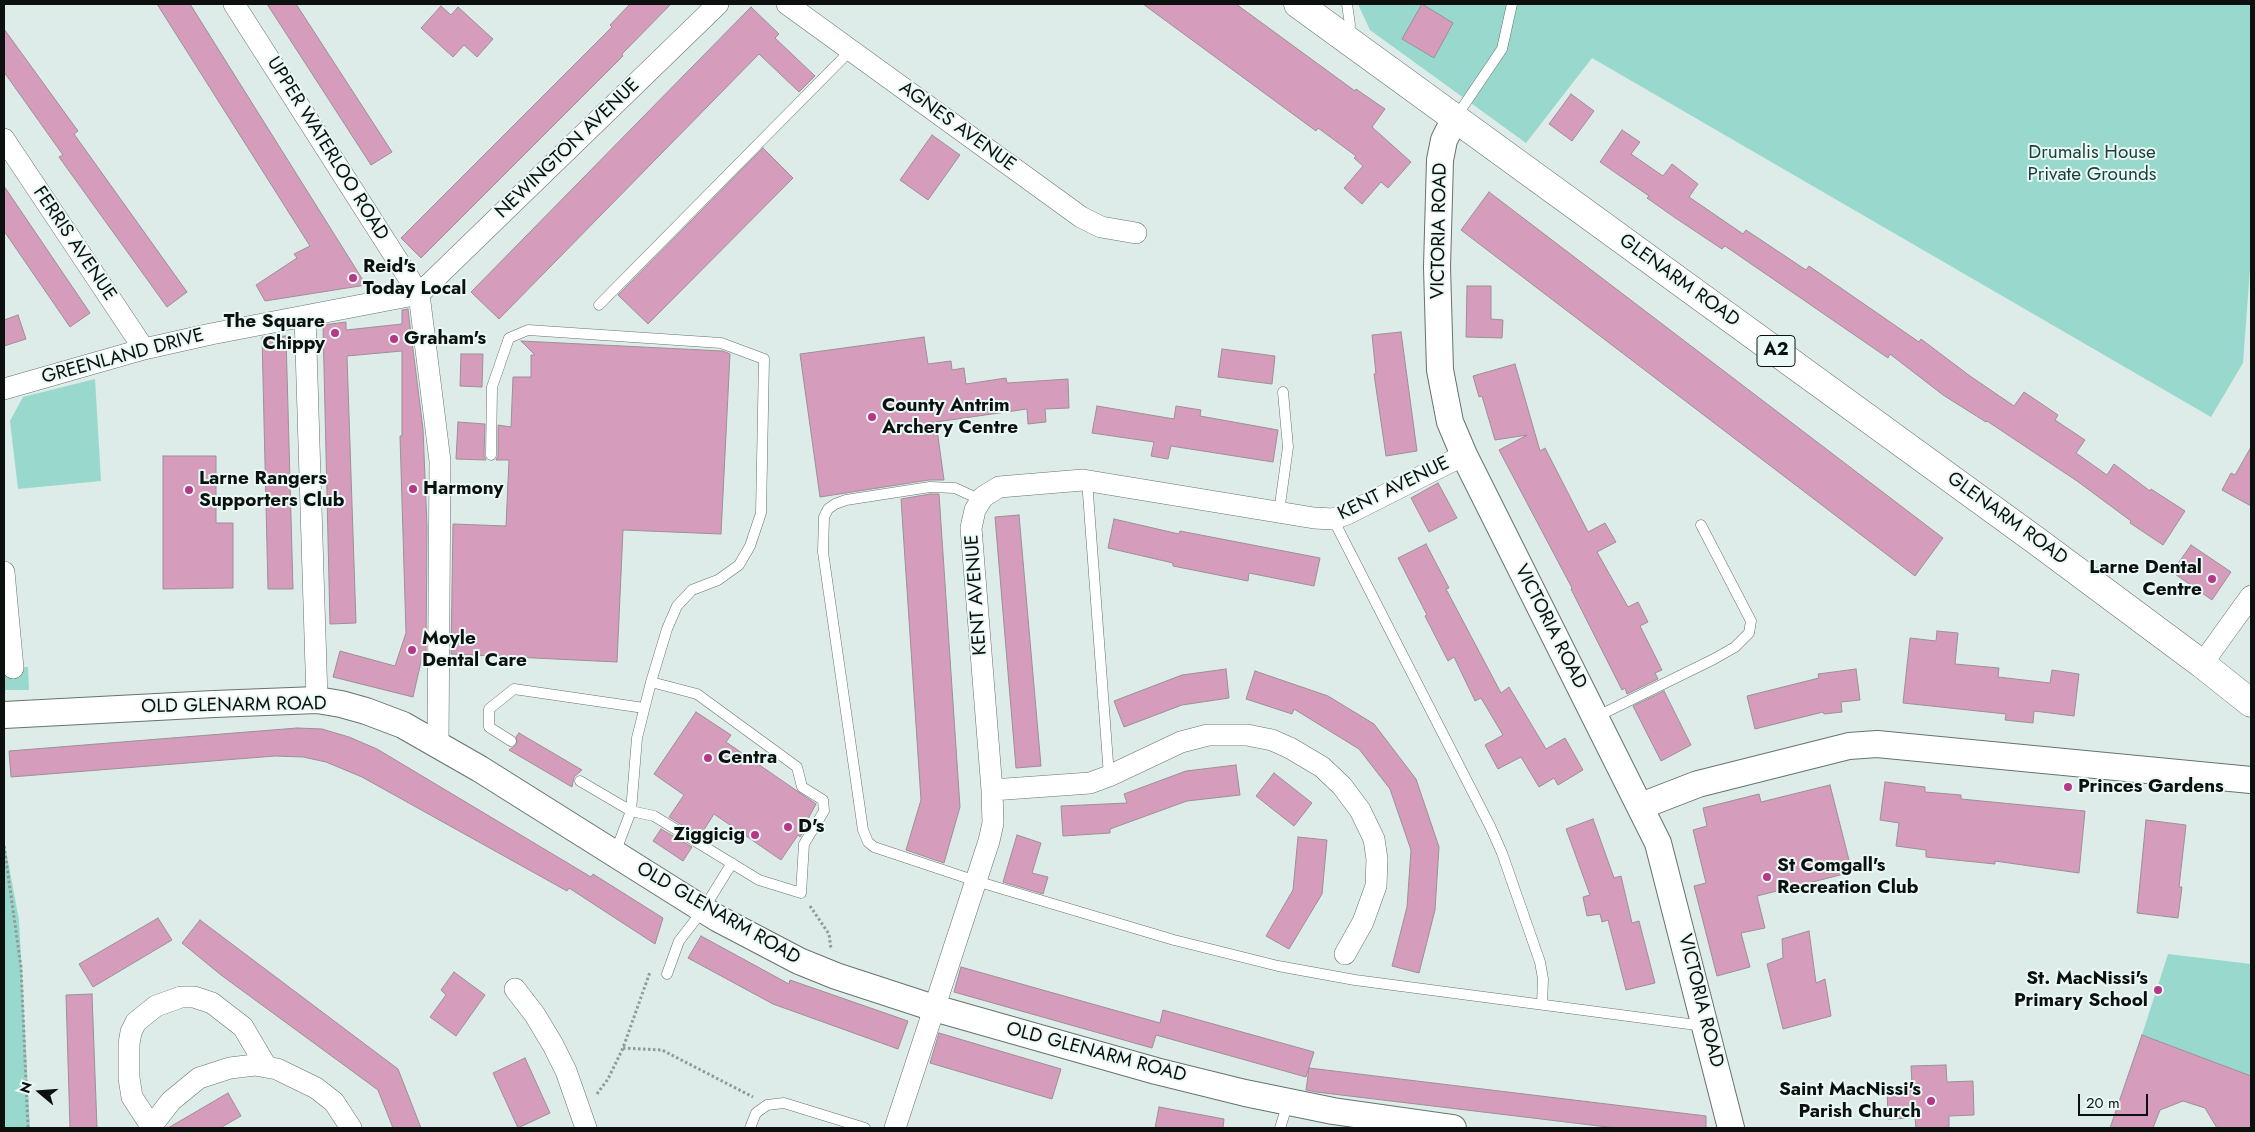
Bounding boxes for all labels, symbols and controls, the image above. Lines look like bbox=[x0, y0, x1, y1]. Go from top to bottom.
street label: UPPER WATERLOO ROAD bbox=[261, 53, 393, 245]
street label: NEWINGTON AVENUE bbox=[491, 74, 645, 224]
street label: AGNES AVENUE bbox=[894, 77, 1020, 177]
park label: Drumalis House Private Grounds bbox=[2028, 142, 2156, 186]
street label: VICTORIA ROAD bbox=[1427, 163, 1453, 299]
street label: FERRIS AVENUE bbox=[27, 183, 121, 305]
street label: GLENARM ROAD bbox=[1614, 230, 1744, 332]
place label: Reid's Today Local bbox=[363, 256, 466, 300]
marker: Reid's Today Local bbox=[347, 272, 359, 284]
place label: The Square Chippy bbox=[224, 311, 325, 355]
street label: GREENLAND DRIVE bbox=[39, 324, 207, 390]
marker: The Square Chippy bbox=[329, 327, 341, 339]
place label: Graham's bbox=[404, 328, 486, 350]
marker: Graham's bbox=[388, 333, 400, 345]
road number: A2 bbox=[1757, 336, 1795, 366]
place label: County Antrim Archery Centre bbox=[882, 395, 1018, 439]
marker: County Antrim Archery Centre bbox=[866, 411, 878, 423]
street label: KENT AVENUE bbox=[1335, 452, 1453, 526]
place label: Larne Rangers Supporters Club bbox=[199, 468, 344, 512]
street label: GLENARM ROAD bbox=[1942, 468, 2072, 570]
place label: Harmony bbox=[423, 478, 504, 500]
marker: Harmony bbox=[407, 483, 419, 495]
marker: Larne Rangers Supporters Club bbox=[183, 484, 195, 496]
street label: KENT AVENUE bbox=[961, 534, 993, 656]
place label: Larne Dental Centre bbox=[2089, 557, 2202, 601]
street label: VICTORIA ROAD bbox=[1509, 561, 1591, 693]
marker: Larne Dental Centre bbox=[2206, 573, 2218, 585]
place label: Moyle Dental Care bbox=[422, 628, 527, 672]
marker: Moyle Dental Care bbox=[406, 644, 418, 656]
street label: OLD GLENARM ROAD bbox=[141, 693, 327, 719]
place label: Centra bbox=[718, 747, 777, 769]
marker: Centra bbox=[702, 752, 714, 764]
place label: Princes Gardens bbox=[2078, 776, 2224, 798]
marker: Princes Gardens bbox=[2062, 781, 2074, 793]
place label: D's bbox=[798, 816, 825, 838]
marker: D's bbox=[782, 821, 794, 833]
place label: Ziggicig bbox=[673, 824, 745, 846]
marker: Ziggicig bbox=[749, 829, 761, 841]
place label: St Comgall's Recreation Club bbox=[1777, 855, 1918, 899]
street label: OLD GLENARM ROAD bbox=[632, 858, 804, 970]
marker: St Comgall's Recreation Club bbox=[1761, 871, 1773, 883]
street label: VICTORIA ROAD bbox=[1672, 932, 1728, 1070]
place label: St. MacNissi's Primary School bbox=[2014, 968, 2148, 1012]
marker: St. MacNissi's Primary School bbox=[2152, 984, 2164, 996]
street label: OLD GLENARM ROAD bbox=[1003, 1018, 1189, 1088]
north arrow bbox=[15, 1067, 65, 1117]
text: N bbox=[15, 1079, 37, 1096]
place label: Saint MacNissi's Parish Church bbox=[1779, 1079, 1921, 1123]
scale bar bbox=[2080, 1084, 2150, 1116]
text: 20 m bbox=[2086, 1092, 2120, 1114]
marker: Saint MacNissi's Parish Church bbox=[1925, 1095, 1937, 1107]

